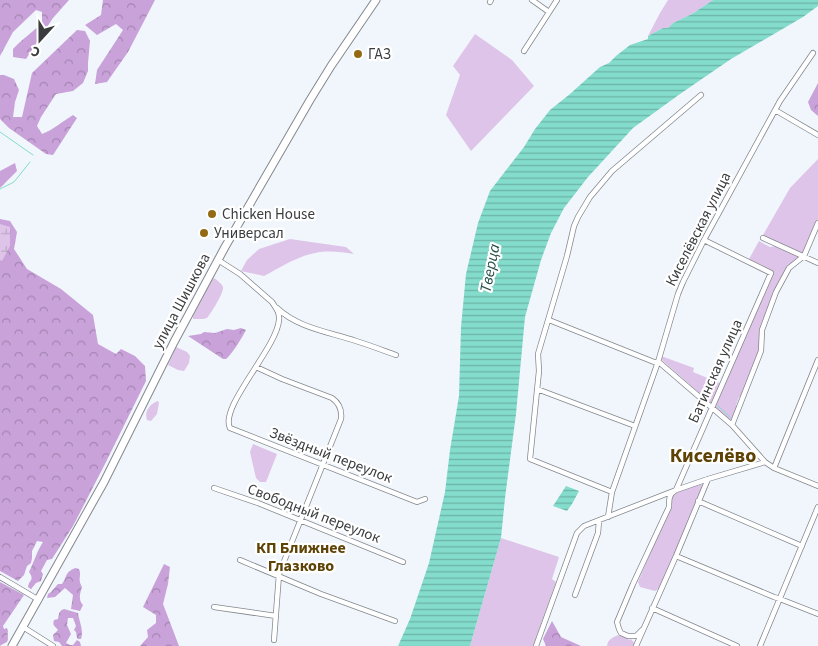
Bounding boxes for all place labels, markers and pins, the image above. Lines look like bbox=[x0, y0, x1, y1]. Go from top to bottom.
place label: ГАЗ bbox=[368, 44, 391, 65]
marker: ГАЗ bbox=[352, 48, 364, 60]
place label: Chicken House bbox=[222, 204, 315, 225]
marker: Chicken House bbox=[206, 208, 218, 220]
place label: Универсал bbox=[214, 223, 284, 244]
marker: Универсал bbox=[198, 227, 210, 239]

